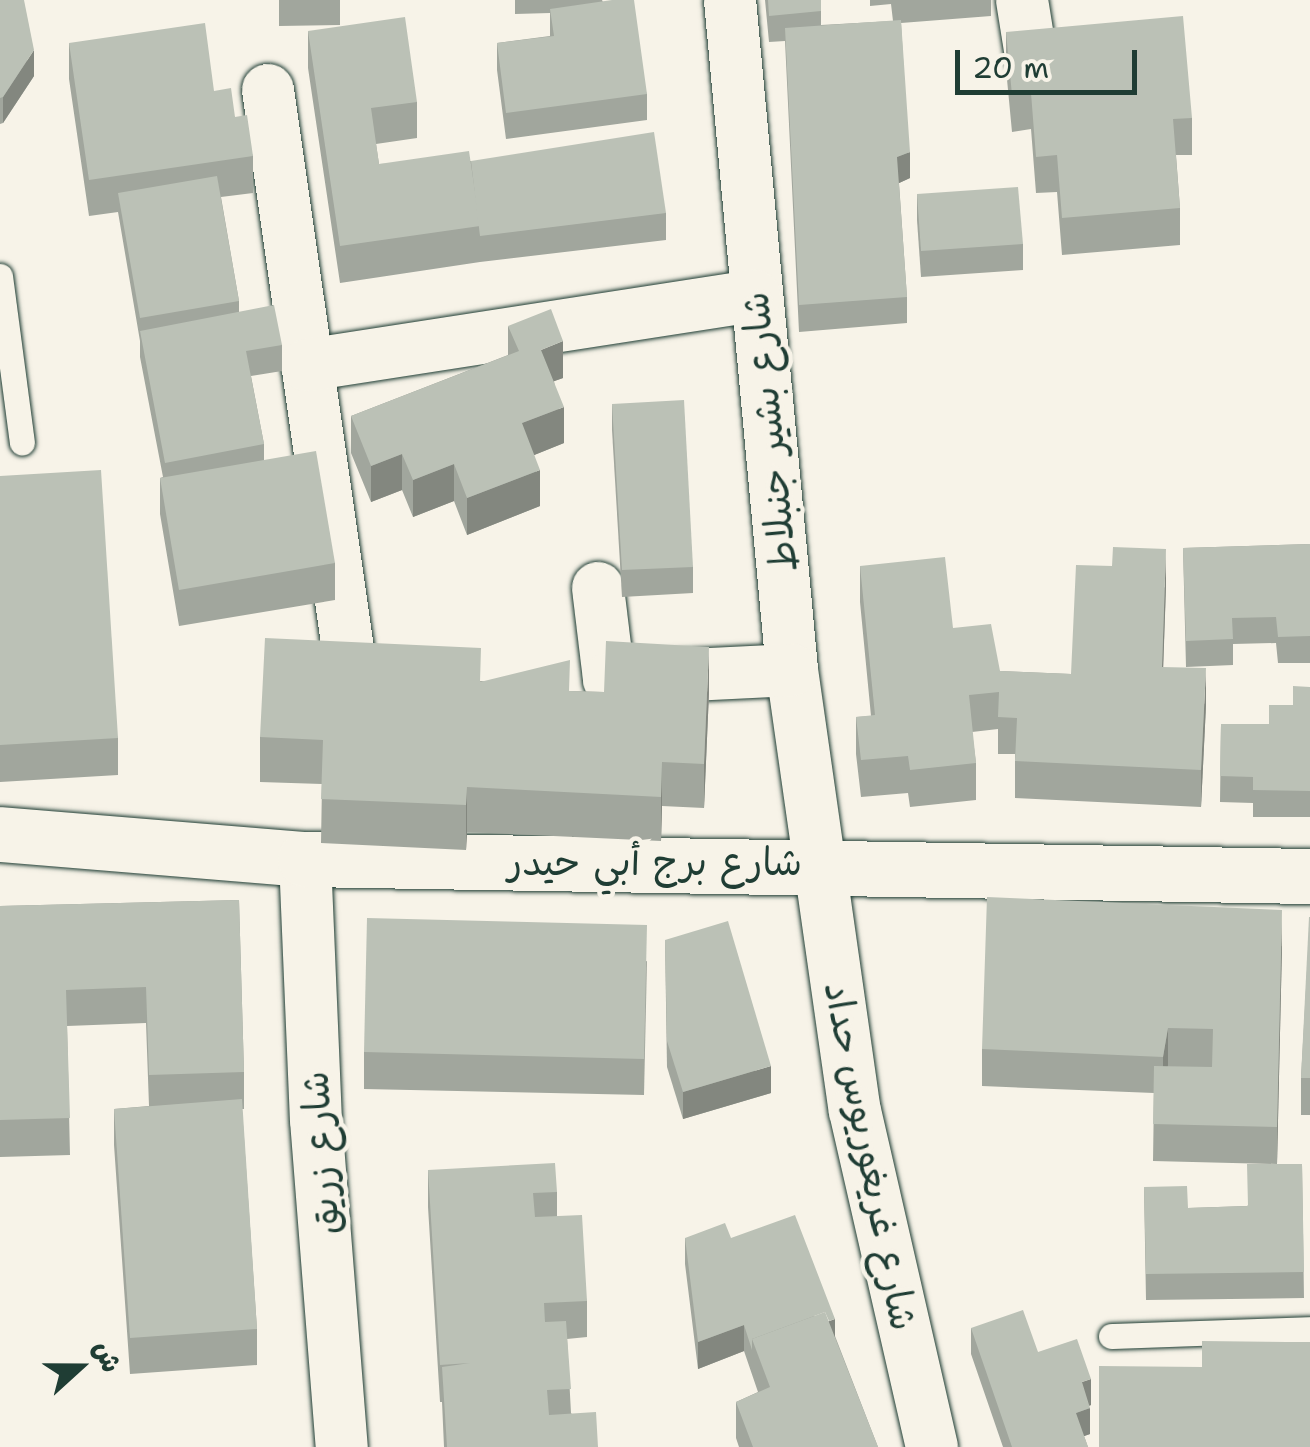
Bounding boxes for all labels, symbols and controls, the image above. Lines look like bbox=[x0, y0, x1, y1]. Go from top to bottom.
scale bar bbox=[960, 30, 1142, 92]
text: 20 m bbox=[972, 47, 1049, 88]
street label: شارع بشير جنبلاط bbox=[732, 290, 806, 574]
street label: شارع برج أبي حيدر bbox=[508, 839, 802, 885]
street label: شارع غريغوريوس حداد bbox=[815, 978, 927, 1334]
street label: شارع زريق bbox=[292, 1070, 348, 1236]
north arrow bbox=[30, 1317, 130, 1417]
text: ش bbox=[85, 1335, 131, 1377]

